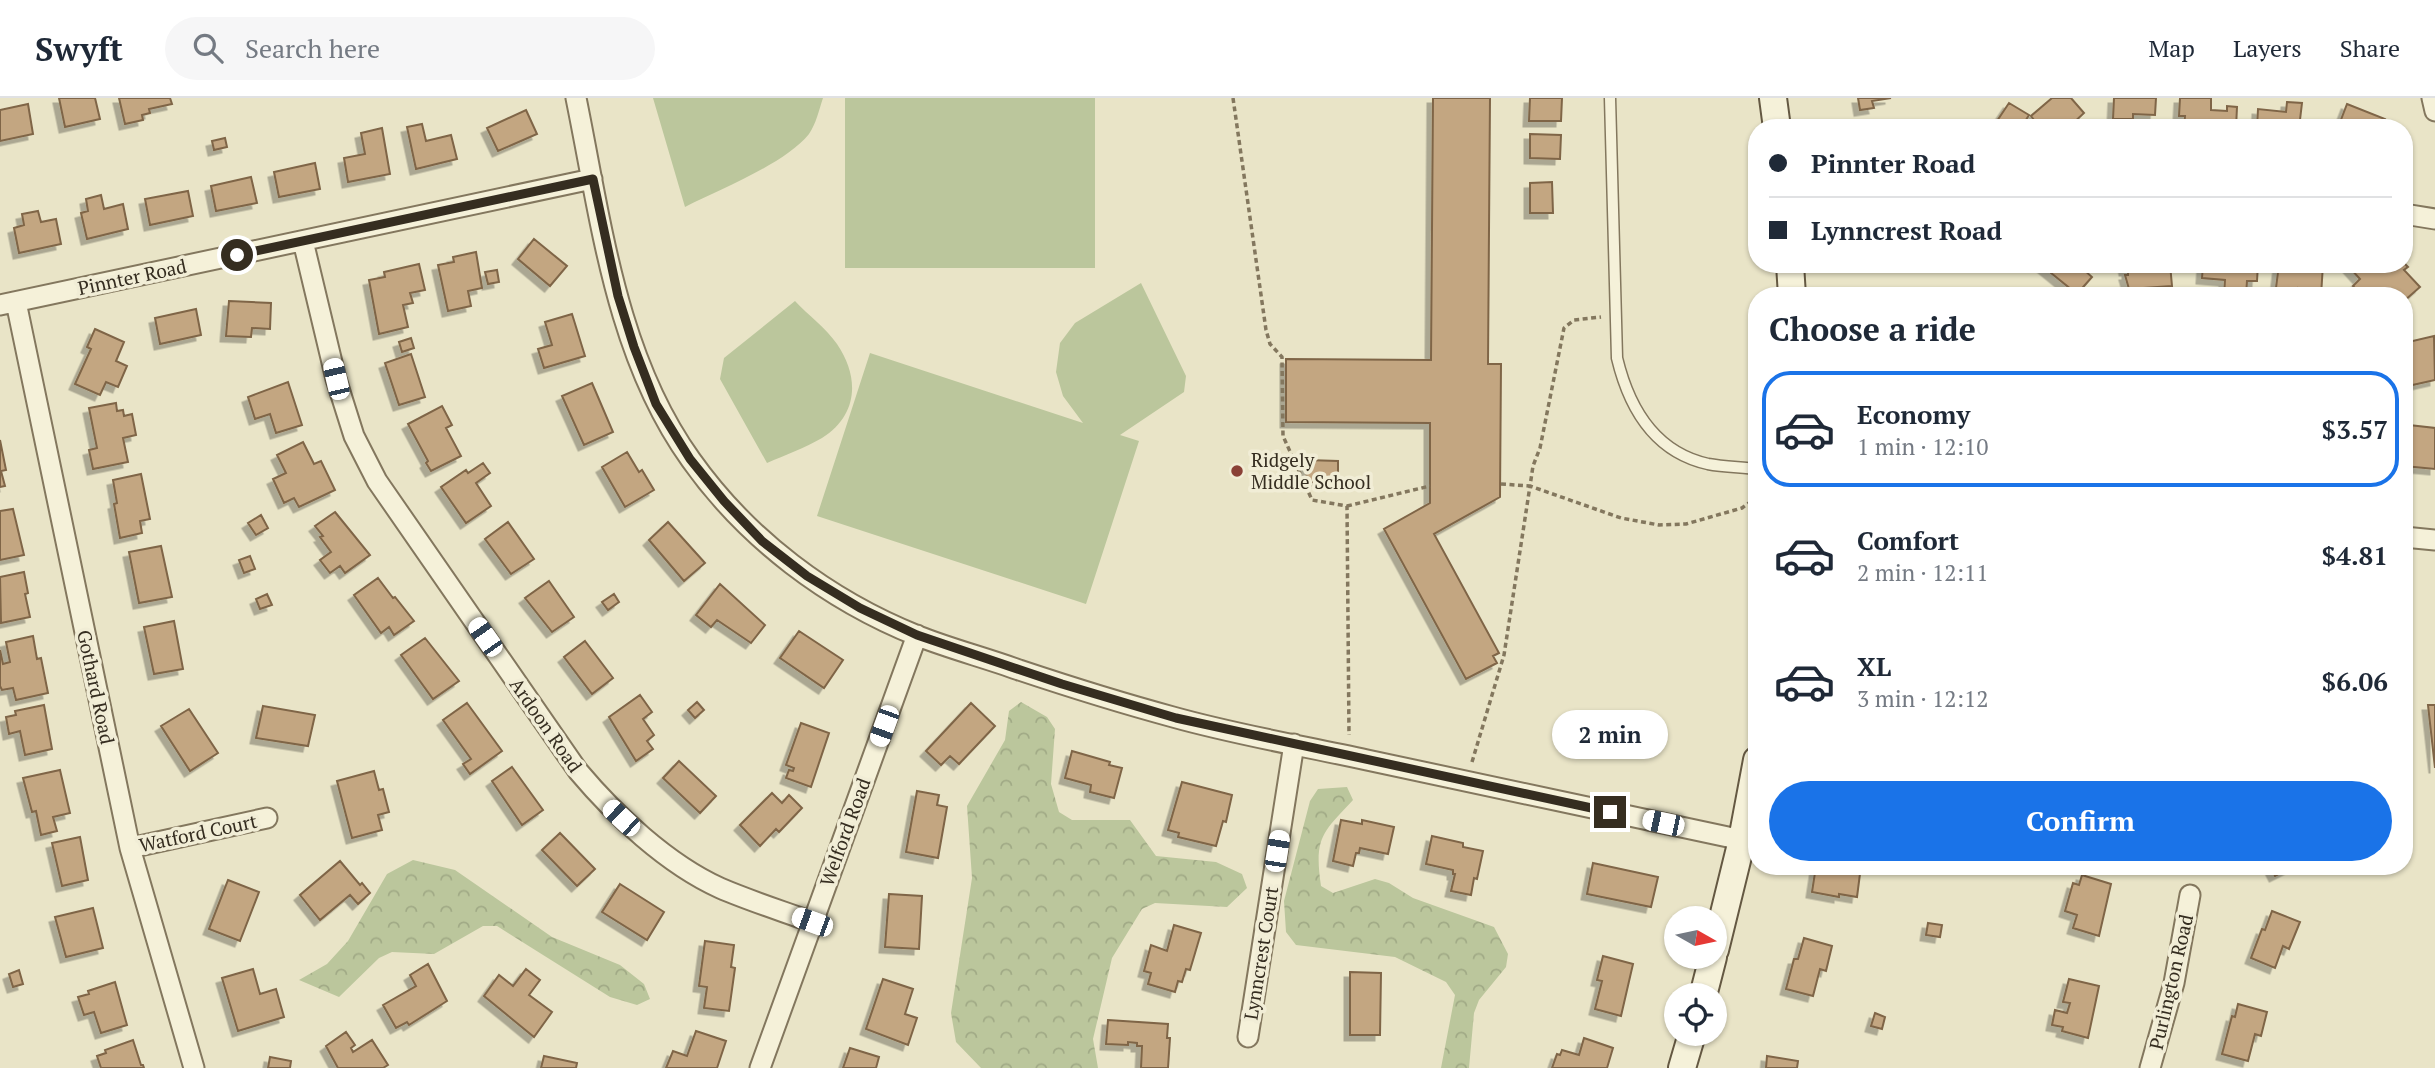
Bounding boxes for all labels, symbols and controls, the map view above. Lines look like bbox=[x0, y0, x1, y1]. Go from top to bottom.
search box bbox=[165, 17, 655, 80]
text: Swyft bbox=[35, 27, 123, 70]
icon: search bbox=[189, 29, 227, 67]
text: Search here bbox=[245, 31, 380, 65]
text: Map bbox=[2148, 32, 2195, 64]
text: Layers bbox=[2233, 32, 2302, 64]
text: Share bbox=[2340, 32, 2400, 64]
text: Pinnter Road bbox=[1811, 146, 1975, 180]
text: Lynncrest Road bbox=[1811, 213, 2002, 247]
route start bbox=[221, 239, 253, 271]
street label: Pinnter Road bbox=[75, 253, 189, 300]
text: Choose a ride bbox=[1769, 308, 1976, 350]
car bbox=[322, 356, 351, 402]
text: Economy bbox=[1857, 397, 1970, 431]
icon: car bbox=[1773, 398, 1836, 461]
text: $3.57 bbox=[2322, 412, 2388, 446]
text: 1 min · 12:10 bbox=[1857, 431, 1989, 462]
place label: Ridgely Middle School bbox=[1251, 447, 1371, 494]
marker: Ridgely Middle School bbox=[1229, 463, 1245, 479]
text: Comfort bbox=[1857, 523, 1959, 557]
icon: car bbox=[1773, 524, 1836, 587]
text: $4.81 bbox=[2322, 538, 2388, 572]
text: 2 min · 12:11 bbox=[1857, 557, 1989, 588]
car bbox=[465, 614, 506, 660]
street label: Gothard Road bbox=[72, 628, 121, 747]
text: XL bbox=[1857, 649, 1891, 683]
icon: car bbox=[1773, 650, 1836, 713]
text: $6.06 bbox=[2322, 664, 2388, 698]
street label: Ardoon Road bbox=[505, 672, 588, 777]
text: 3 min · 12:12 bbox=[1857, 683, 1989, 714]
car bbox=[867, 703, 902, 749]
callout: 2 min bbox=[1552, 710, 1668, 760]
text: 2 min bbox=[1579, 719, 1641, 750]
street label: Welford Road bbox=[813, 774, 876, 889]
button: Confirm bbox=[1769, 781, 2392, 861]
car bbox=[599, 796, 644, 840]
route end bbox=[1594, 796, 1626, 828]
street label: Watford Court bbox=[137, 808, 259, 857]
car bbox=[1641, 808, 1686, 838]
car bbox=[1264, 829, 1291, 873]
street label: Lynncrest Court bbox=[1238, 884, 1283, 1021]
car bbox=[789, 905, 836, 939]
north arrow bbox=[1664, 906, 1727, 970]
map controls bbox=[1664, 906, 1727, 1046]
street label: Purlington Road bbox=[2143, 911, 2198, 1052]
button: locate bbox=[1664, 983, 1727, 1046]

